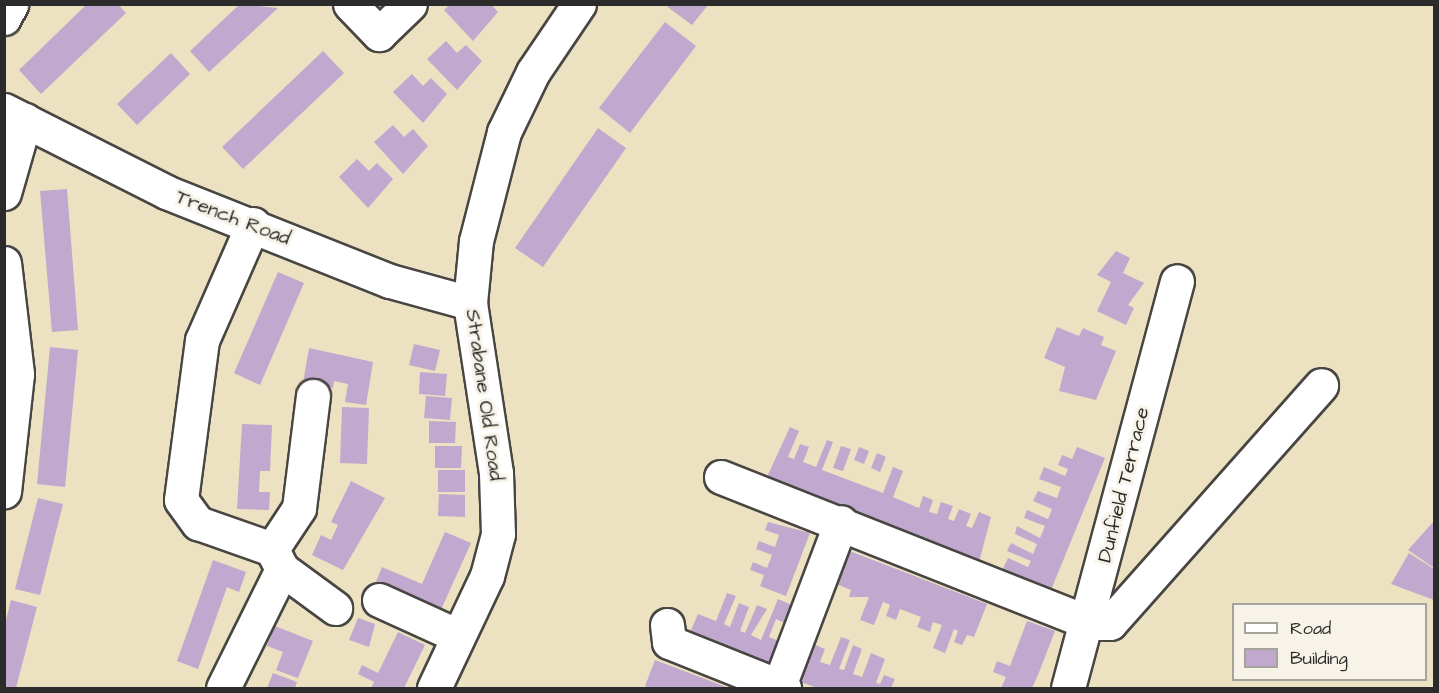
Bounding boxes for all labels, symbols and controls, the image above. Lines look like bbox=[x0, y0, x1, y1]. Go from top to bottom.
street label: Trench Road bbox=[172, 185, 294, 251]
street label: Strabane Old Road bbox=[460, 308, 508, 482]
street label: Dunfield Terrace bbox=[1093, 405, 1155, 565]
legend bbox=[1232, 603, 1427, 681]
text: Road bbox=[1290, 616, 1331, 641]
text: Building bbox=[1290, 646, 1348, 671]

